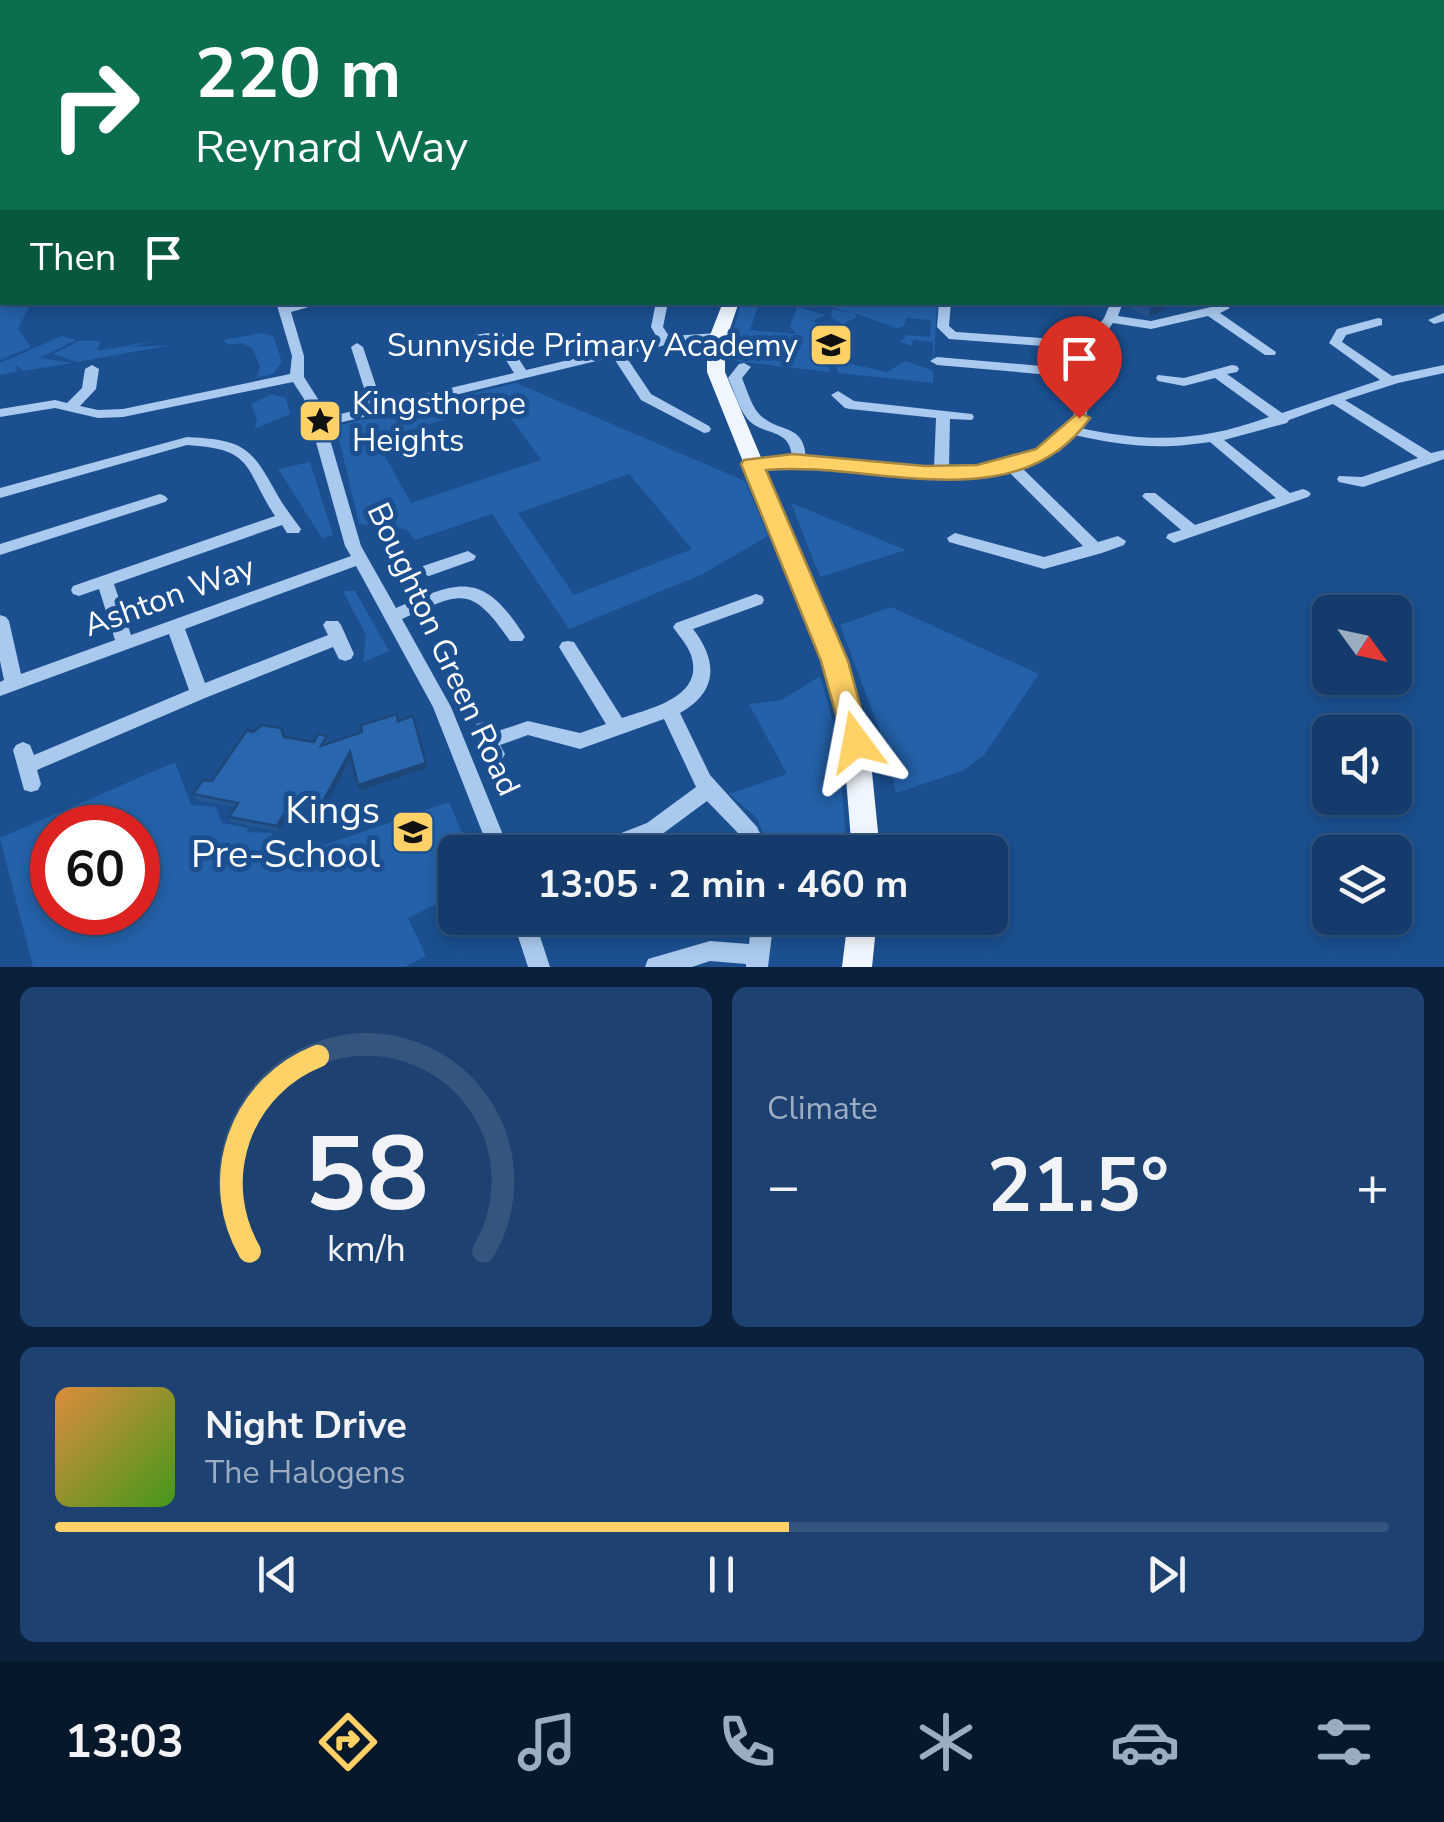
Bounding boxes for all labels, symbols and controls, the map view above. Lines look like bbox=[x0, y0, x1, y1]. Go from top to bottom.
text: 220 m bbox=[195, 26, 401, 122]
icon: right bbox=[30, 40, 160, 170]
text: Reynard Way bbox=[195, 117, 468, 178]
icon: arrive bbox=[136, 230, 191, 285]
text: Then bbox=[30, 232, 116, 283]
pin bbox=[1037, 316, 1122, 419]
school or university icon: Sunnyside Primary Academy bbox=[808, 322, 854, 368]
place label: Sunnyside Primary Academy bbox=[387, 324, 799, 367]
icon: arrive bbox=[1052, 331, 1107, 386]
place label: Kingsthorpe Heights bbox=[352, 382, 526, 462]
place icon: Kingsthorpe Heights bbox=[297, 398, 343, 444]
street label: Boughton Green Road bbox=[357, 496, 530, 803]
street label: Ashton Way bbox=[78, 546, 261, 647]
north arrow bbox=[1312, 595, 1412, 695]
map controls bbox=[1312, 595, 1412, 935]
position arrow bbox=[804, 690, 908, 794]
button: sound bbox=[1312, 715, 1412, 815]
place label: Kings Pre-School bbox=[191, 785, 380, 880]
speed limit sign: 60 bbox=[30, 805, 160, 935]
school or university icon: Kings Pre-School bbox=[390, 809, 436, 855]
button: layers bbox=[1312, 835, 1412, 935]
text: 13:05 · 2 min · 460 m bbox=[538, 859, 908, 910]
text: Climate bbox=[767, 1087, 878, 1130]
text: 58 bbox=[304, 1104, 428, 1246]
text: 21.5° bbox=[987, 1135, 1169, 1237]
text: − bbox=[767, 1149, 800, 1224]
text: + bbox=[1356, 1149, 1389, 1224]
text: km/h bbox=[327, 1225, 405, 1274]
text: Night Drive bbox=[205, 1400, 407, 1451]
text: The Halogens bbox=[205, 1451, 405, 1494]
icon: previous bbox=[250, 1547, 305, 1602]
icon: pause bbox=[694, 1547, 749, 1602]
icon: next bbox=[1139, 1547, 1194, 1602]
icon: directions bbox=[313, 1707, 383, 1777]
icon: music bbox=[512, 1707, 582, 1777]
icon: phone bbox=[712, 1707, 782, 1777]
icon: climate bbox=[911, 1707, 981, 1777]
icon: car bbox=[1110, 1707, 1180, 1777]
icon: filters bbox=[1309, 1707, 1379, 1777]
text: 13:03 bbox=[65, 1712, 184, 1773]

